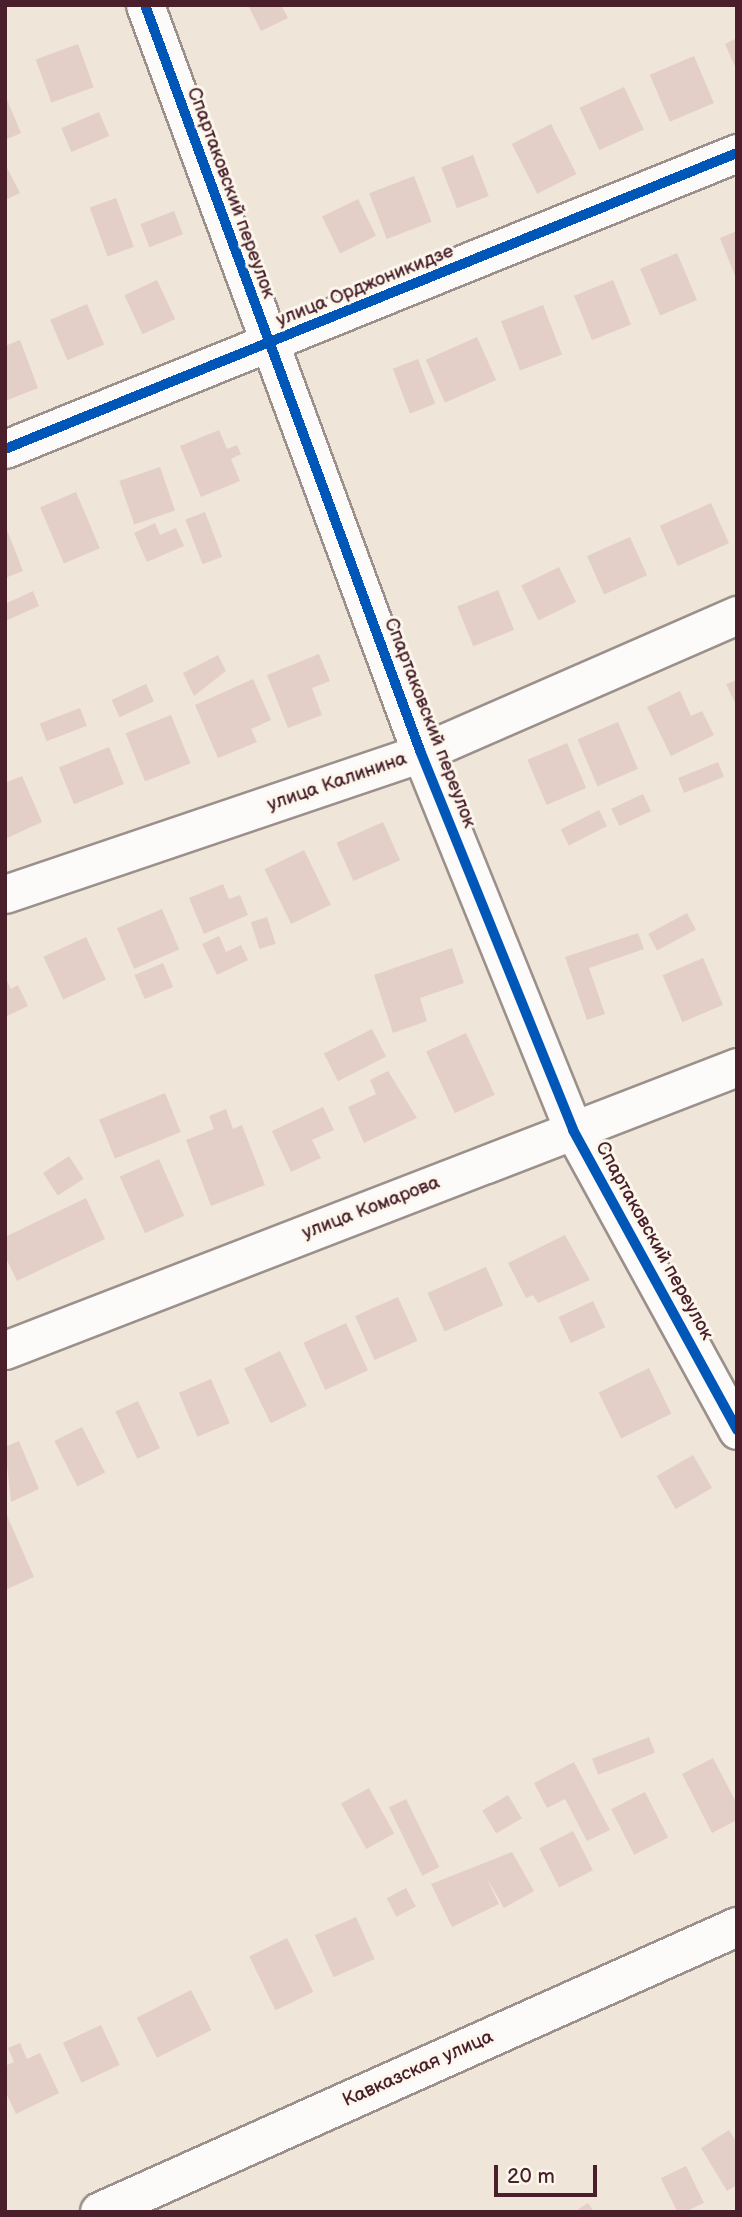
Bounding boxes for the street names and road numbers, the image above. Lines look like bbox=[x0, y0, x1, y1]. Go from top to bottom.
street label: Спартаковский переулок bbox=[182, 84, 280, 302]
street label: улица Орджоникидзе bbox=[273, 240, 457, 332]
street label: Спартаковский переулок bbox=[379, 615, 481, 831]
street label: улица Калинина bbox=[264, 747, 410, 817]
street label: Спартаковский переулок bbox=[590, 1138, 718, 1344]
street label: улица Комарова bbox=[299, 1171, 443, 1245]
street label: Кавказская улица bbox=[339, 2026, 497, 2112]

